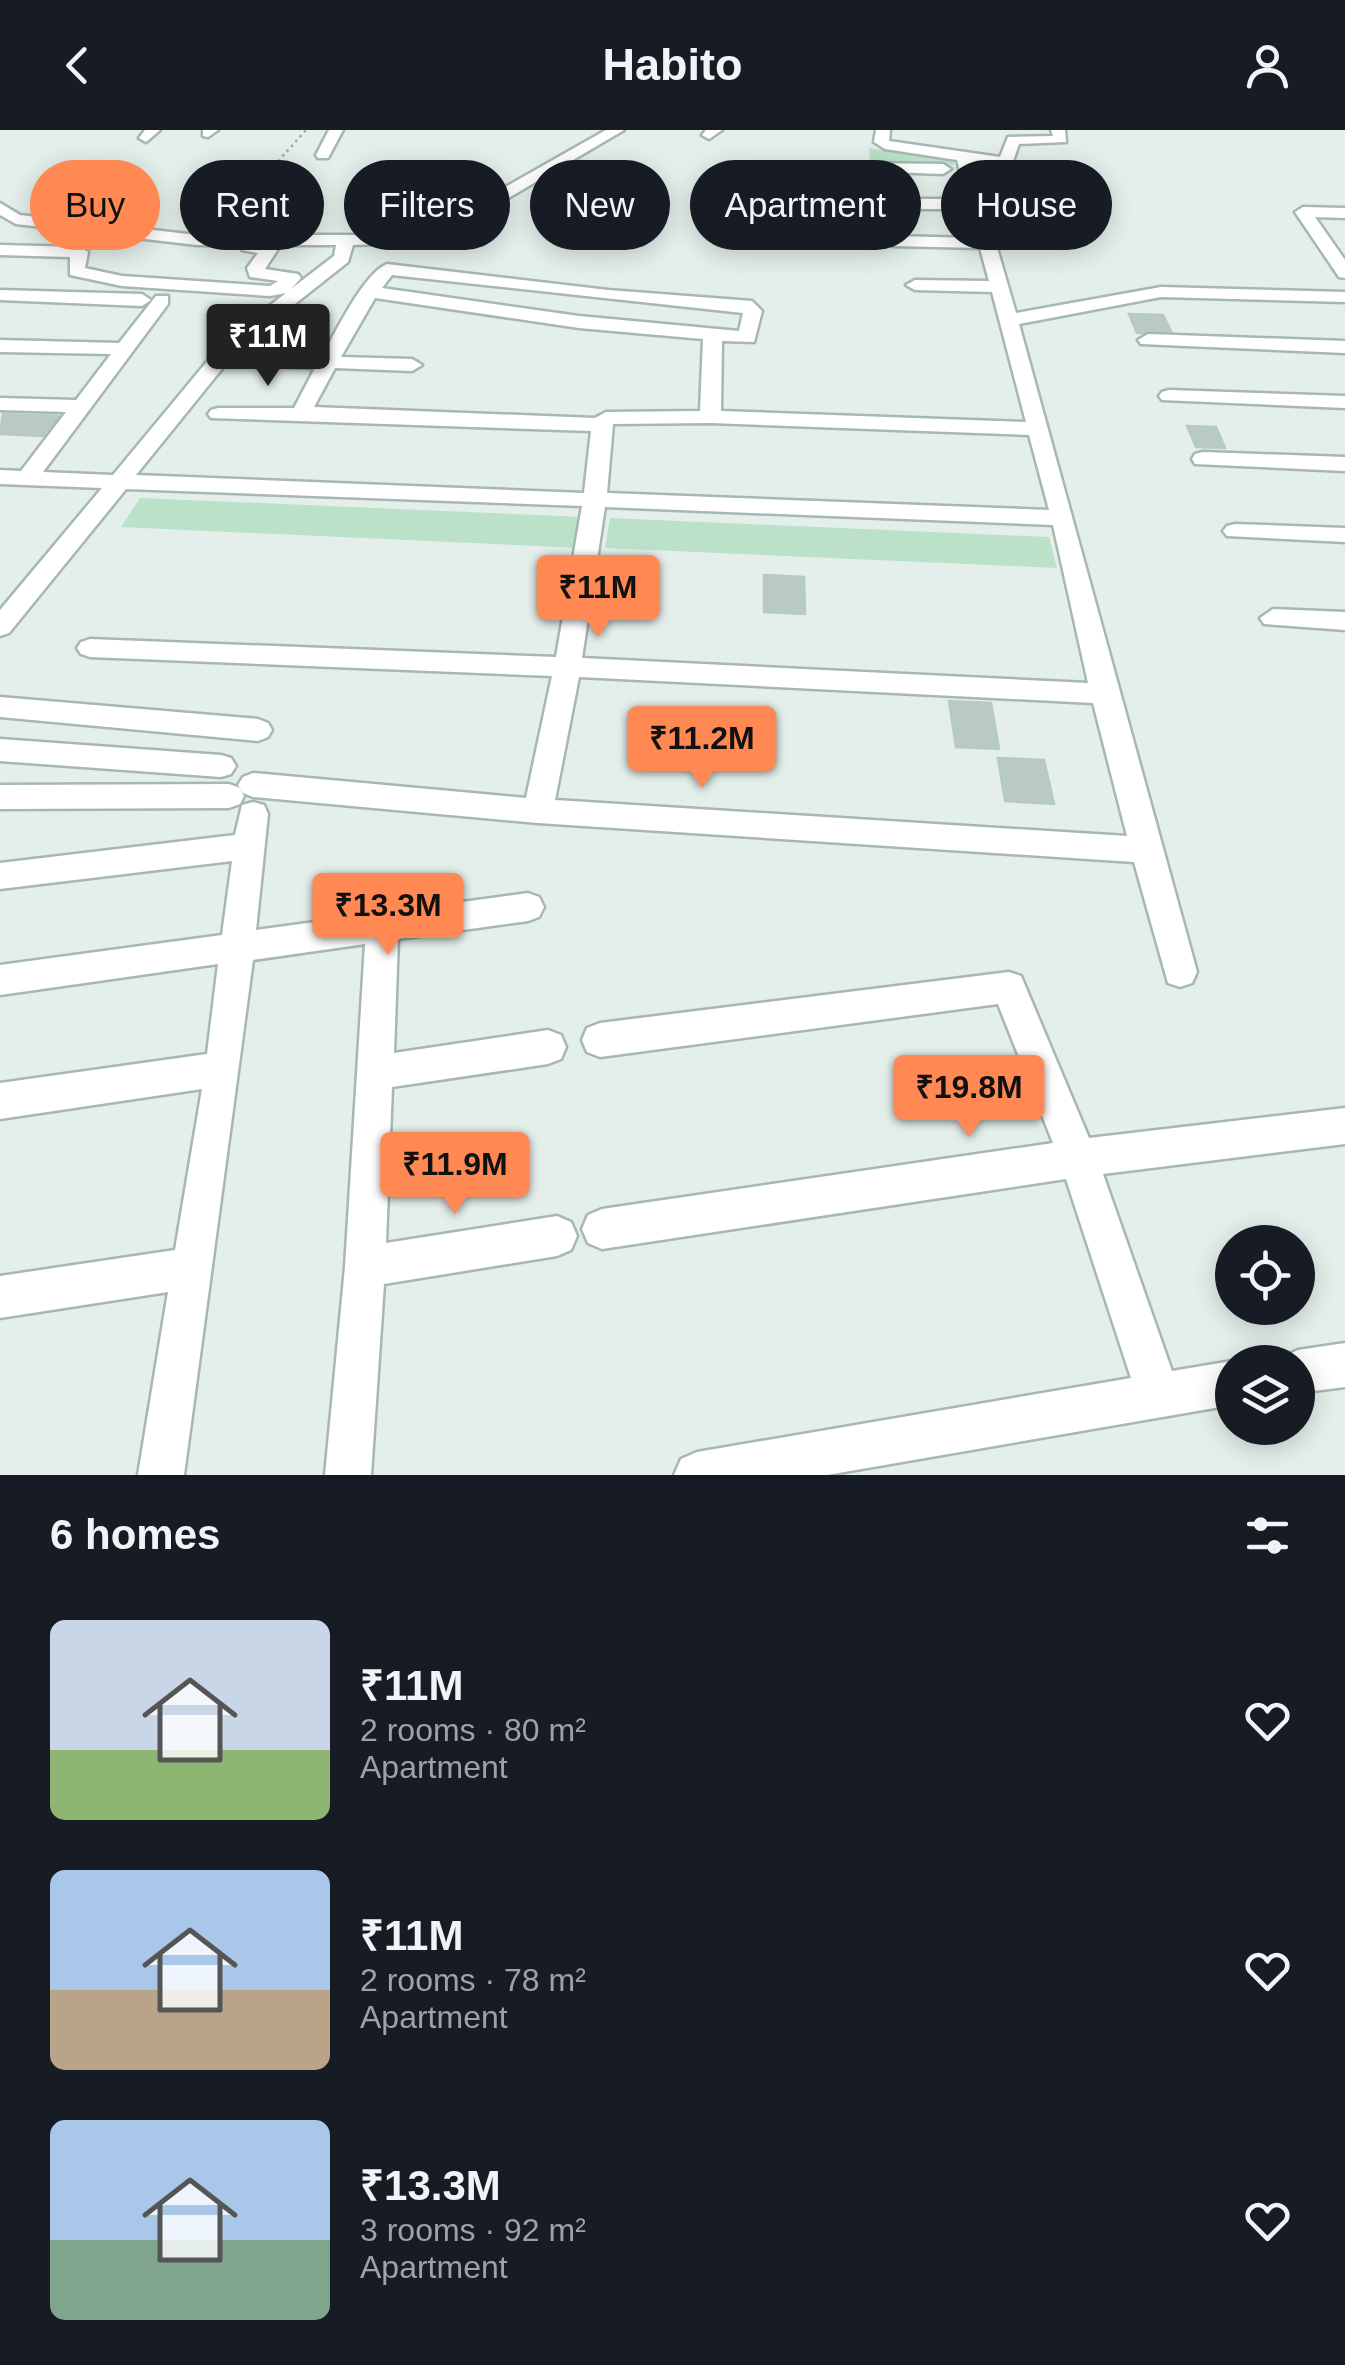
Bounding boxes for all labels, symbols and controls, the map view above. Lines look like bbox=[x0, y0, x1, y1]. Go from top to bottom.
icon: back bbox=[50, 38, 105, 93]
icon: person bbox=[1240, 38, 1295, 93]
text: Habito bbox=[603, 39, 743, 90]
chip: Buy bbox=[30, 160, 160, 250]
chip: Rent bbox=[180, 160, 324, 250]
chip: Filters bbox=[344, 160, 510, 250]
chip: New bbox=[530, 160, 670, 250]
chip: Apartment bbox=[690, 160, 921, 250]
chip: House bbox=[941, 160, 1112, 250]
pin: ₹11M bbox=[209, 304, 327, 389]
text: ₹11M bbox=[229, 318, 307, 354]
pin: ₹11M bbox=[539, 555, 657, 640]
text: ₹11M bbox=[559, 569, 637, 605]
pin: ₹11.2M bbox=[621, 706, 783, 791]
text: ₹11.2M bbox=[649, 720, 755, 756]
pin: ₹13.3M bbox=[307, 873, 469, 958]
text: ₹13.3M bbox=[334, 887, 442, 923]
pin: ₹19.8M bbox=[888, 1055, 1050, 1140]
text: ₹19.8M bbox=[915, 1069, 1023, 1105]
pin: ₹11.9M bbox=[374, 1132, 536, 1217]
text: ₹11.9M bbox=[402, 1146, 508, 1182]
map controls bbox=[1215, 1225, 1315, 1445]
button: locate bbox=[1215, 1225, 1315, 1325]
button: layers bbox=[1215, 1345, 1315, 1445]
icon: filters bbox=[1240, 1508, 1295, 1563]
text: 6 homes bbox=[50, 1511, 220, 1558]
icon: home bbox=[130, 1660, 250, 1780]
text: ₹11M bbox=[360, 1662, 463, 1709]
icon: heart bbox=[1240, 1693, 1295, 1748]
text: 2 rooms · 80 m² bbox=[360, 1712, 586, 1748]
text: Apartment bbox=[360, 1749, 508, 1785]
icon: home bbox=[130, 1910, 250, 2030]
text: ₹11M bbox=[360, 1912, 463, 1959]
icon: heart bbox=[1240, 1943, 1295, 1998]
text: 2 rooms · 78 m² bbox=[360, 1962, 586, 1998]
text: Apartment bbox=[360, 1999, 508, 2035]
icon: home bbox=[130, 2160, 250, 2280]
text: ₹13.3M bbox=[360, 2162, 501, 2209]
icon: heart bbox=[1240, 2193, 1295, 2248]
text: 3 rooms · 92 m² bbox=[360, 2212, 586, 2248]
text: Apartment bbox=[360, 2249, 508, 2285]

